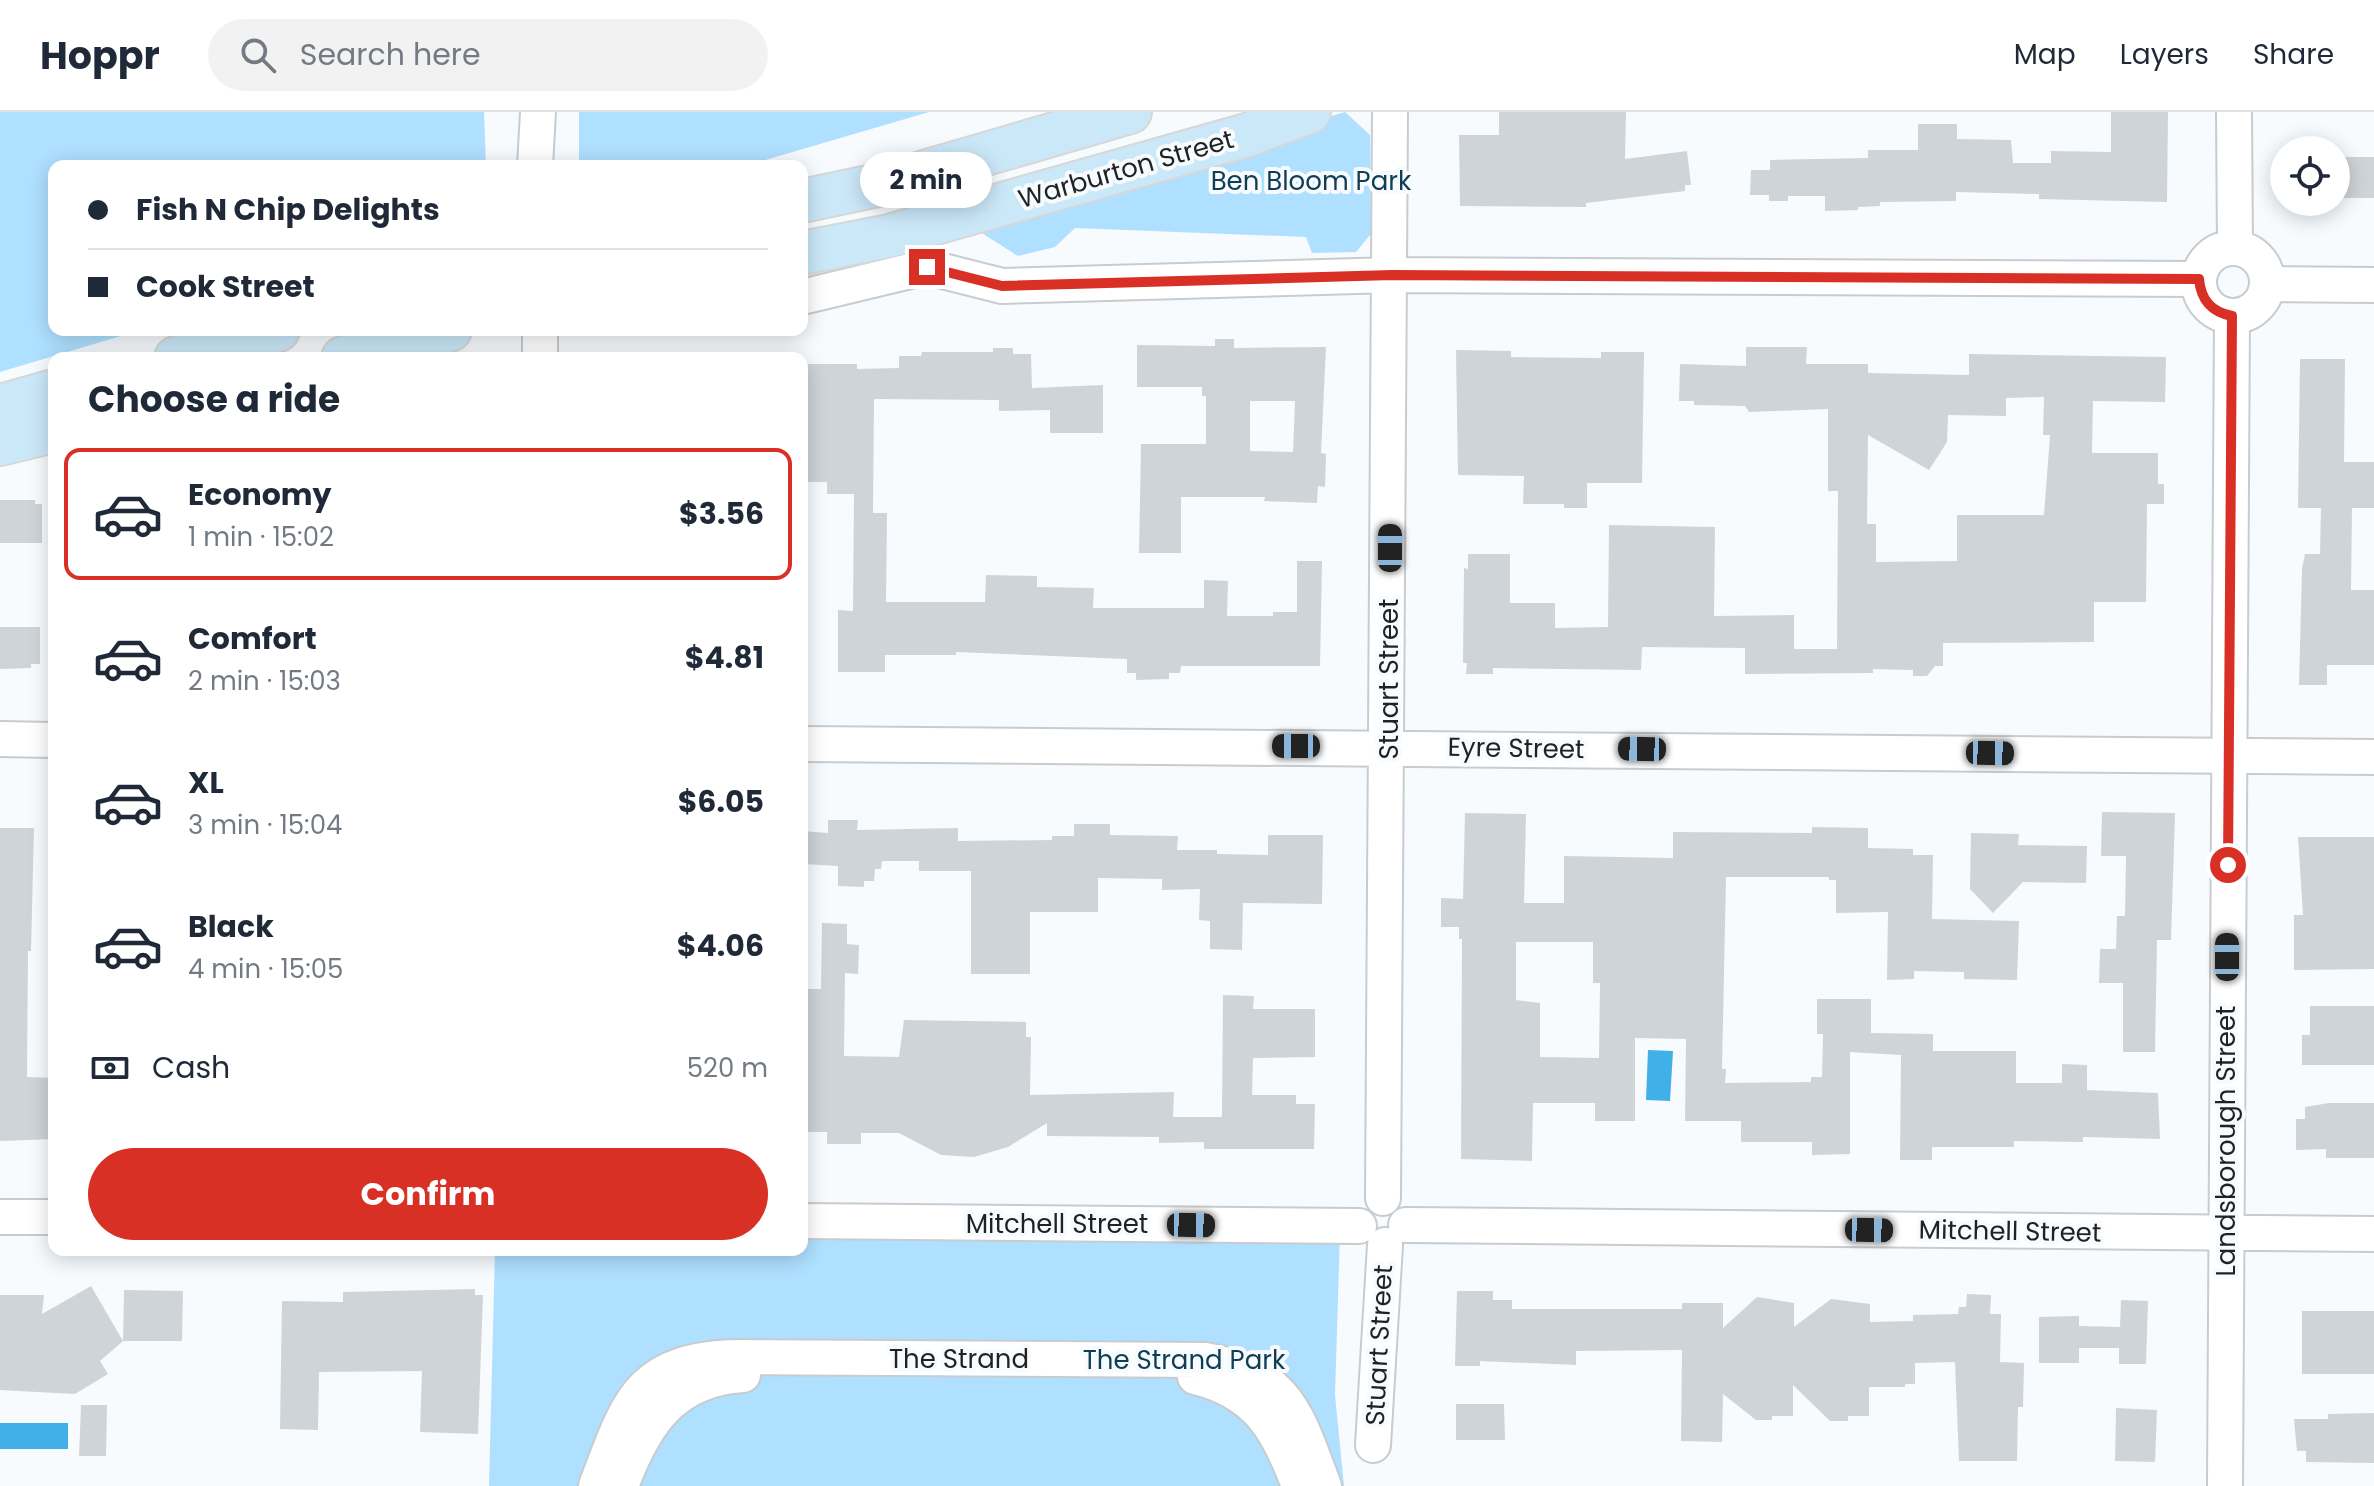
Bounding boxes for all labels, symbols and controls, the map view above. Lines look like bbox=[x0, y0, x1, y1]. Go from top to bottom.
search box bbox=[208, 19, 768, 91]
text: Hoppr bbox=[40, 29, 160, 82]
icon: search bbox=[236, 33, 280, 77]
text: Search here bbox=[300, 33, 481, 76]
text: Map bbox=[2014, 35, 2076, 74]
text: Layers bbox=[2120, 35, 2209, 74]
text: Share bbox=[2253, 35, 2334, 74]
street label: Warburton Street bbox=[1014, 121, 1238, 217]
map controls bbox=[2270, 136, 2350, 216]
button: locate bbox=[2270, 136, 2350, 216]
callout: 2 min bbox=[861, 151, 993, 207]
text: 2 min bbox=[889, 162, 963, 198]
park label: Ben Bloom Park bbox=[1211, 163, 1412, 199]
text: Fish N Chip Delights bbox=[136, 188, 440, 231]
route end bbox=[909, 249, 945, 285]
text: Cook Street bbox=[136, 265, 315, 308]
text: Choose a ride bbox=[88, 374, 340, 425]
text: Economy bbox=[188, 473, 332, 516]
icon: car bbox=[92, 478, 164, 550]
text: $3.56 bbox=[679, 492, 764, 535]
text: 1 min · 15:02 bbox=[188, 519, 334, 555]
car bbox=[1378, 524, 1402, 572]
street label: Stuart Street bbox=[1371, 598, 1407, 760]
text: Comfort bbox=[188, 617, 317, 660]
icon: car bbox=[92, 622, 164, 694]
text: $4.81 bbox=[685, 636, 764, 679]
text: 2 min · 15:03 bbox=[188, 663, 341, 699]
street label: Eyre Street bbox=[1447, 729, 1585, 767]
car bbox=[1272, 734, 1320, 758]
car bbox=[1618, 737, 1666, 761]
car bbox=[1966, 741, 2014, 765]
text: XL bbox=[188, 761, 224, 804]
icon: car bbox=[92, 766, 164, 838]
text: $6.05 bbox=[678, 780, 764, 823]
text: 3 min · 15:04 bbox=[188, 807, 342, 843]
route start bbox=[2210, 847, 2246, 883]
text: Black bbox=[188, 905, 274, 948]
icon: car bbox=[92, 910, 164, 982]
text: $4.06 bbox=[677, 924, 764, 967]
car bbox=[2215, 933, 2239, 981]
text: 4 min · 15:05 bbox=[188, 951, 343, 987]
street label: Landsborough Street bbox=[2208, 1005, 2244, 1277]
icon: cash bbox=[88, 1046, 132, 1090]
text: Cash bbox=[152, 1046, 230, 1089]
text: 520 m bbox=[687, 1050, 768, 1086]
button: Confirm bbox=[88, 1148, 768, 1240]
street label: Mitchell Street bbox=[966, 1206, 1148, 1242]
street label: Mitchell Street bbox=[1918, 1211, 2102, 1251]
car bbox=[1167, 1213, 1215, 1237]
car bbox=[1845, 1218, 1893, 1242]
street label: Stuart Street bbox=[1357, 1264, 1401, 1426]
street label: The Strand bbox=[889, 1341, 1029, 1377]
park label: The Strand Park bbox=[1083, 1342, 1286, 1378]

